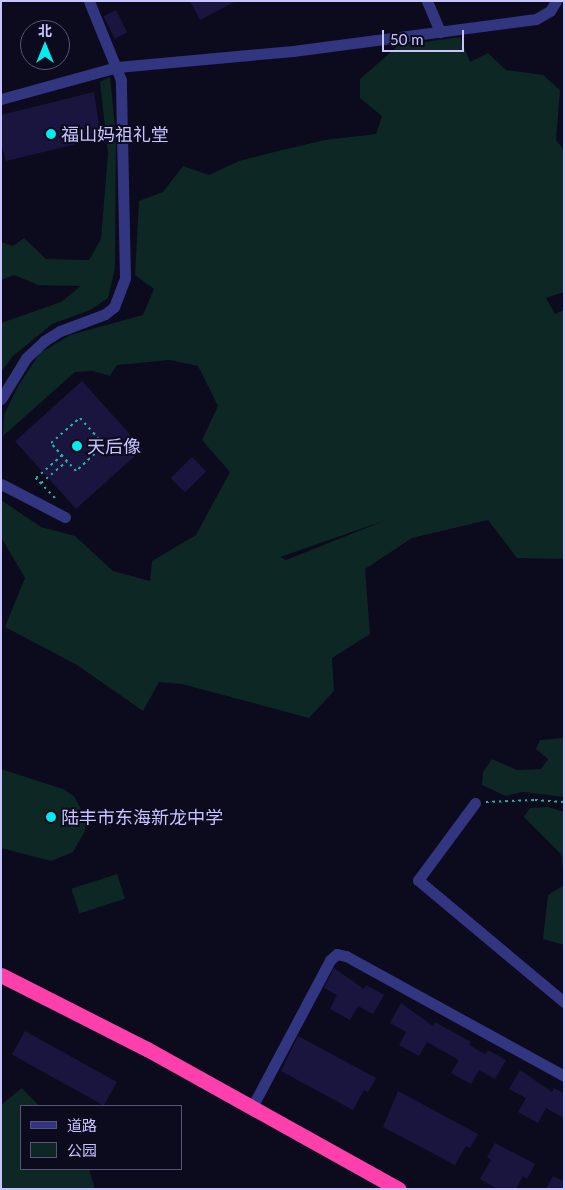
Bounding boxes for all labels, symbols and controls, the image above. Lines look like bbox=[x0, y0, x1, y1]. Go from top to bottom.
north arrow bbox=[20, 20, 70, 70]
scale bar bbox=[385, 20, 468, 52]
text: 北 bbox=[38, 22, 52, 39]
text: 50 m bbox=[390, 30, 424, 48]
place label: 福山妈祖礼堂 bbox=[61, 123, 169, 145]
marker: 福山妈祖礼堂 bbox=[45, 128, 57, 140]
place label: 天后像 bbox=[87, 435, 141, 457]
marker: 天后像 bbox=[71, 440, 83, 452]
place label: 陆丰市东海新龙中学 bbox=[61, 806, 223, 828]
marker: 陆丰市东海新龙中学 bbox=[45, 811, 57, 823]
legend bbox=[20, 1105, 182, 1170]
text: 道路 bbox=[67, 1116, 97, 1134]
text: 公园 bbox=[67, 1141, 97, 1159]

